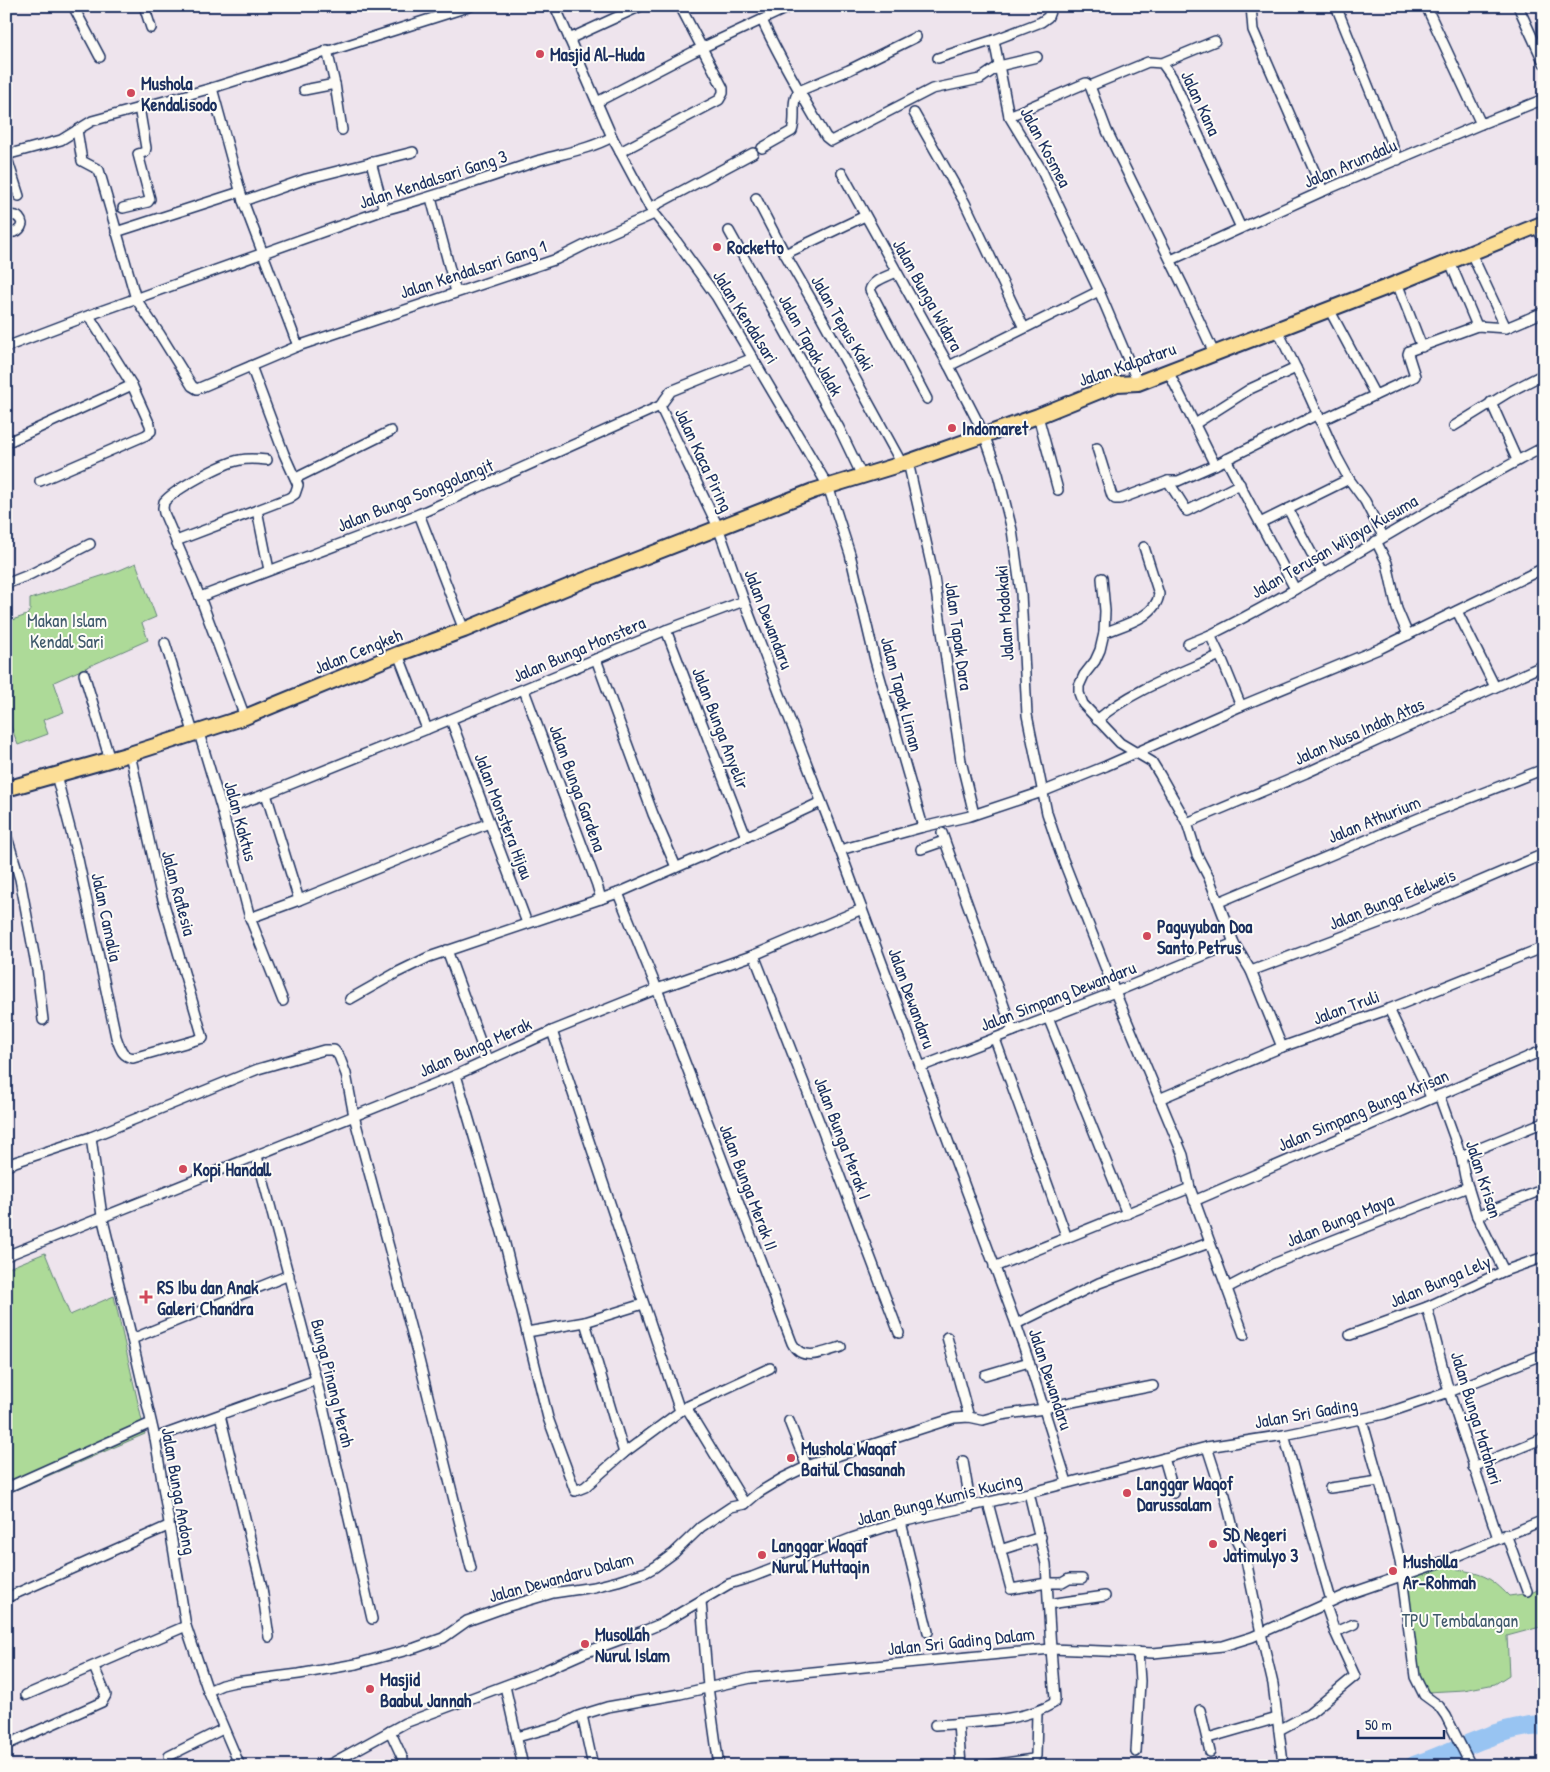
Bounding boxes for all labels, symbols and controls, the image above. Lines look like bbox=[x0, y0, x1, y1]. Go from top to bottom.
place label: Masjid Al-Huda bbox=[550, 42, 646, 67]
marker: Masjid Al-Huda bbox=[534, 48, 546, 60]
street label: Jalan Kana bbox=[1175, 66, 1227, 140]
place label: Mushola Kendalisodo bbox=[141, 71, 218, 117]
marker: Mushola Kendalisodo bbox=[125, 87, 137, 99]
street label: Jalan Kosmea bbox=[1014, 102, 1078, 192]
street label: Jalan Arumdalu bbox=[1300, 132, 1400, 194]
street label: Jalan Kendalsari Gang 3 bbox=[356, 143, 510, 215]
street label: Jalan Kendalsari Gang 1 bbox=[396, 233, 550, 305]
street label: Jalan Bunga Widara bbox=[887, 234, 969, 356]
place label: Rocketto bbox=[727, 235, 784, 260]
marker: Rocketto bbox=[711, 241, 723, 253]
street label: Jalan Kendalsari bbox=[707, 265, 785, 369]
street label: Jalan Tepus Kaki bbox=[805, 270, 881, 376]
street label: Jalan Tapak Jalak bbox=[773, 290, 850, 401]
street label: Jalan Kalpataru bbox=[1075, 336, 1179, 392]
street label: Jalan Kaca Piring bbox=[669, 404, 739, 516]
place label: Indomaret bbox=[962, 416, 1029, 441]
marker: Indomaret bbox=[946, 422, 958, 434]
street label: Jalan Bunga Songgolangit bbox=[333, 452, 498, 538]
street label: Jalan Terusan Wijaya Kusuma bbox=[1246, 488, 1422, 604]
street label: Jalan Modokaki bbox=[988, 564, 1020, 662]
street label: Jalan Dewandaru bbox=[738, 565, 800, 673]
street label: Jalan Tapak Dara bbox=[939, 580, 979, 692]
park label: Makan Islam Kendal Sari bbox=[27, 608, 107, 654]
street label: Jalan Bunga Monstera bbox=[509, 610, 649, 688]
street label: Jalan Cengkeh bbox=[310, 622, 406, 680]
street label: Jalan Tapak Liman bbox=[875, 634, 929, 754]
street label: Jalan Bunga Anyelir bbox=[686, 663, 756, 793]
street label: Jalan Nusa Indah Atas bbox=[1290, 691, 1428, 771]
street label: Jalan Bunga Gardena bbox=[543, 721, 613, 855]
street label: Jalan Monstera Hijau bbox=[468, 749, 540, 883]
street label: Jalan Kaktus bbox=[218, 778, 264, 864]
street label: Jalan Athurium bbox=[1324, 789, 1424, 849]
street label: Jalan Raflesia bbox=[156, 848, 202, 938]
street label: Jalan Bunga Edelweis bbox=[1325, 862, 1459, 936]
street label: Jalan Camalia bbox=[85, 870, 129, 964]
place label: Paguyuban Doa Santo Petrus bbox=[1157, 914, 1253, 960]
marker: Paguyuban Doa Santo Petrus bbox=[1141, 930, 1153, 942]
street label: Jalan Dewandaru bbox=[882, 944, 942, 1052]
street label: Jalan Simpang Dewandaru bbox=[977, 955, 1139, 1037]
street label: Jalan Truli bbox=[1309, 983, 1383, 1031]
street label: Jalan Bunga Merak bbox=[415, 1011, 536, 1083]
street label: Jalan Simpang Bunga Krisan bbox=[1274, 1063, 1452, 1157]
street label: Jalan Bunga Merak I bbox=[808, 1073, 878, 1203]
street label: Jalan Bunga Merak II bbox=[713, 1120, 785, 1254]
street label: Jalan Krisan bbox=[1460, 1137, 1508, 1221]
place label: Kopi Handall bbox=[193, 1157, 272, 1183]
marker: Kopi Handall bbox=[177, 1163, 189, 1175]
street label: Jalan Bunga Maya bbox=[1282, 1187, 1398, 1253]
street label: Jalan Bunga Lely bbox=[1386, 1248, 1495, 1314]
place label: RS Ibu dan Anak Galeri Chandra bbox=[157, 1275, 259, 1321]
marker: RS Ibu dan Anak Galeri Chandra bbox=[139, 1290, 153, 1304]
street label: Bunga Pinang Merah bbox=[305, 1316, 361, 1450]
street label: Jalan Dewandaru bbox=[1023, 1325, 1079, 1433]
street label: Jalan Bunga Matahari bbox=[1445, 1348, 1509, 1488]
street label: Jalan Sri Gading bbox=[1253, 1392, 1359, 1434]
street label: Jalan Bunga Andong bbox=[156, 1425, 202, 1557]
place label: Mushola Waqaf Baitul Chasanah bbox=[801, 1436, 905, 1482]
marker: Mushola Waqaf Baitul Chasanah bbox=[785, 1452, 797, 1464]
street label: Jalan Bunga Kumis Kucing bbox=[854, 1466, 1024, 1532]
place label: Langgar Waqof Darussalam bbox=[1137, 1471, 1234, 1517]
marker: Langgar Waqof Darussalam bbox=[1121, 1487, 1133, 1499]
place label: SD Negeri Jatimulyo 3 bbox=[1223, 1522, 1298, 1569]
place label: Langgar Waqaf Nurul Muttaqin bbox=[772, 1533, 870, 1580]
marker: SD Negeri Jatimulyo 3 bbox=[1207, 1538, 1219, 1550]
street label: Jalan Dewandaru Dalam bbox=[486, 1546, 636, 1608]
marker: Langgar Waqaf Nurul Muttaqin bbox=[756, 1549, 768, 1561]
place label: Musholla Ar-Rohmah bbox=[1403, 1549, 1476, 1595]
marker: Musholla Ar-Rohmah bbox=[1387, 1565, 1399, 1577]
park label: TPU Tembalangan bbox=[1402, 1608, 1518, 1633]
street label: Jalan Sri Gading Dalam bbox=[886, 1621, 1036, 1661]
place label: Musollah Nurul Islam bbox=[595, 1622, 670, 1668]
marker: Musollah Nurul Islam bbox=[579, 1638, 591, 1650]
place label: Masjid Baabul Jannah bbox=[380, 1667, 472, 1713]
marker: Masjid Baabul Jannah bbox=[364, 1683, 376, 1695]
scale bar bbox=[1358, 1707, 1444, 1739]
text: 50 m bbox=[1365, 1714, 1392, 1735]

